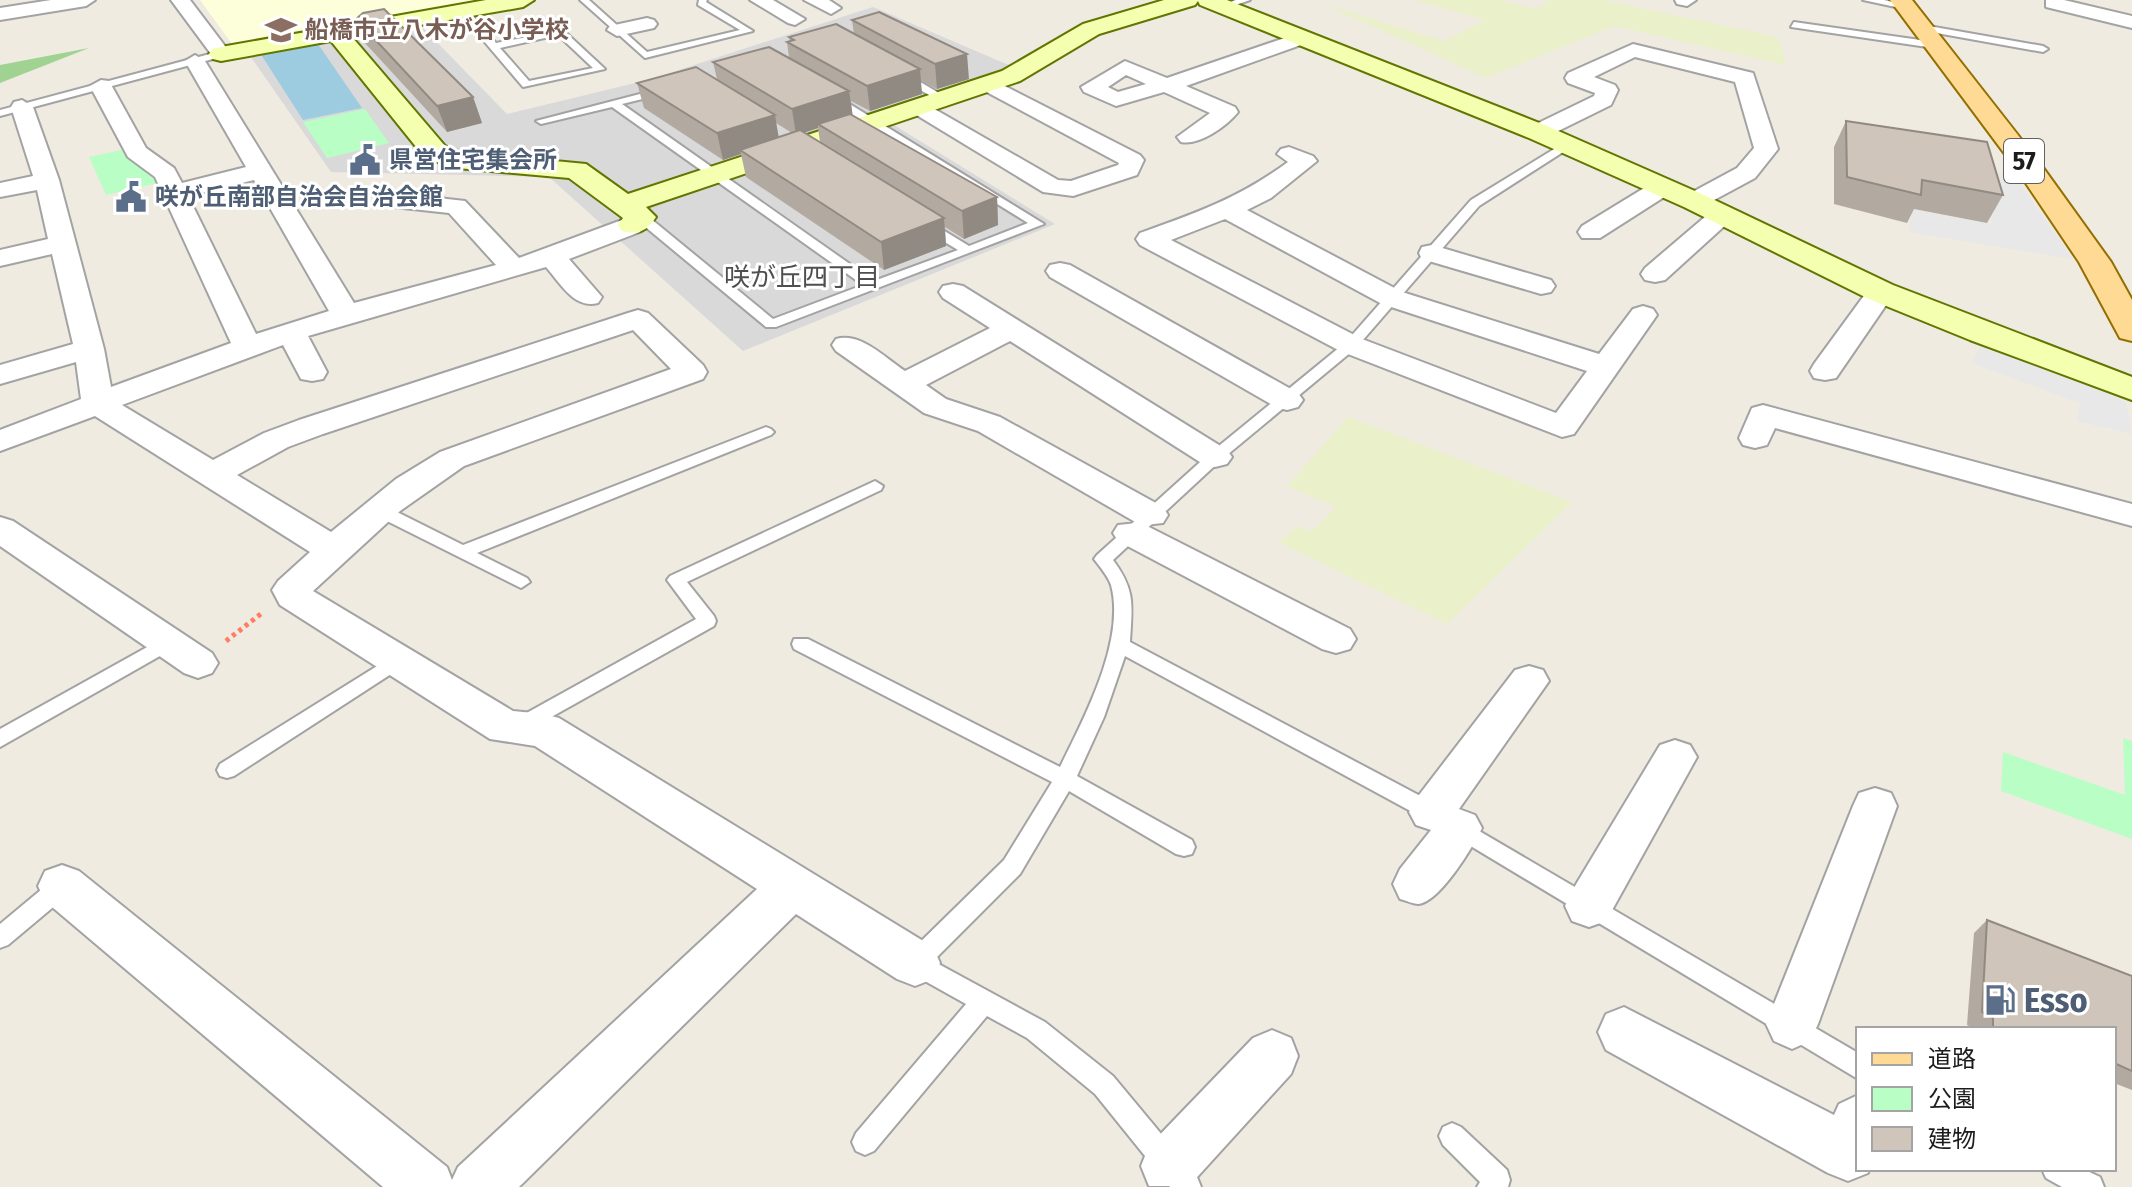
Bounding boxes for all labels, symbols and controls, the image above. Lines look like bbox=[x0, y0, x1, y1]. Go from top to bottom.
school or university icon: 船橋市立八木が谷小学校 bbox=[264, 13, 298, 47]
place label: 船橋市立八木が谷小学校 bbox=[305, 16, 569, 44]
road number: 57 bbox=[2004, 139, 2044, 183]
public building icon: 県営住宅集会所 bbox=[348, 143, 382, 177]
place label: 県営住宅集会所 bbox=[389, 146, 557, 174]
public building icon: 咲が丘南部自治会自治会館 bbox=[114, 180, 148, 214]
place label: 咲が丘南部自治会自治会館 bbox=[155, 183, 443, 211]
district label: 咲が丘四丁目 bbox=[724, 262, 880, 293]
place label: Esso bbox=[2024, 980, 2088, 1021]
fuel station icon: Esso bbox=[1983, 983, 2017, 1017]
legend bbox=[1856, 1027, 2116, 1171]
text: 道路 bbox=[1928, 1045, 1976, 1073]
text: 公園 bbox=[1928, 1085, 1976, 1113]
text: 建物 bbox=[1928, 1125, 1976, 1153]

